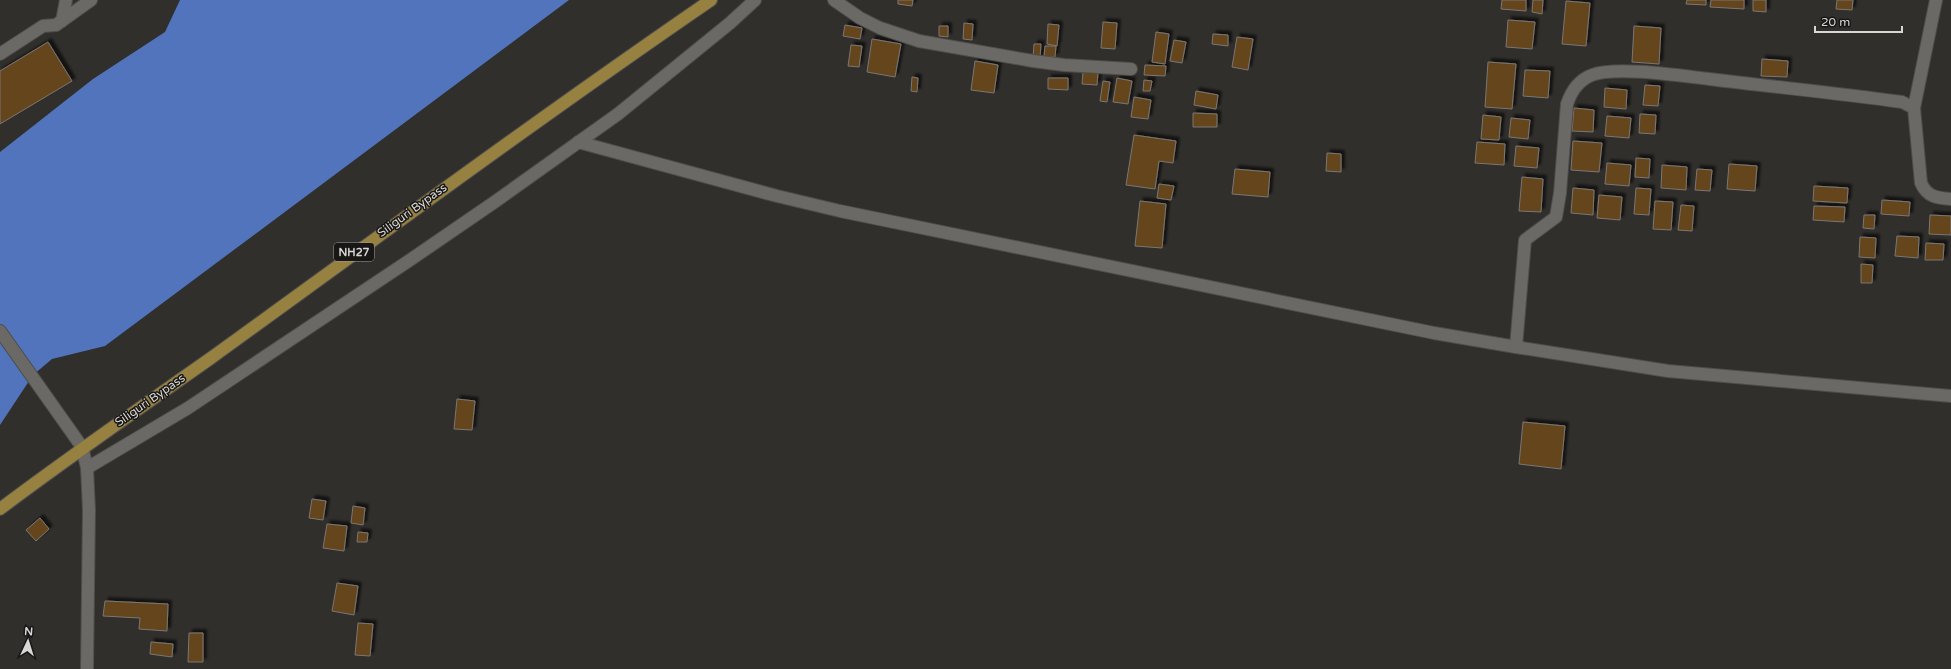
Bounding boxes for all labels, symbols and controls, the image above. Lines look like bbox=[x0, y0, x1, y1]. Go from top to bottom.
scale bar bbox=[1815, 8, 1902, 34]
text: 20 m bbox=[1821, 15, 1850, 29]
street label: Siliguri Bypass bbox=[375, 180, 450, 240]
road number: NH27 bbox=[334, 243, 374, 261]
street label: Siliguri Bypass bbox=[112, 371, 188, 429]
north arrow bbox=[8, 621, 48, 661]
text: N bbox=[24, 625, 34, 638]

